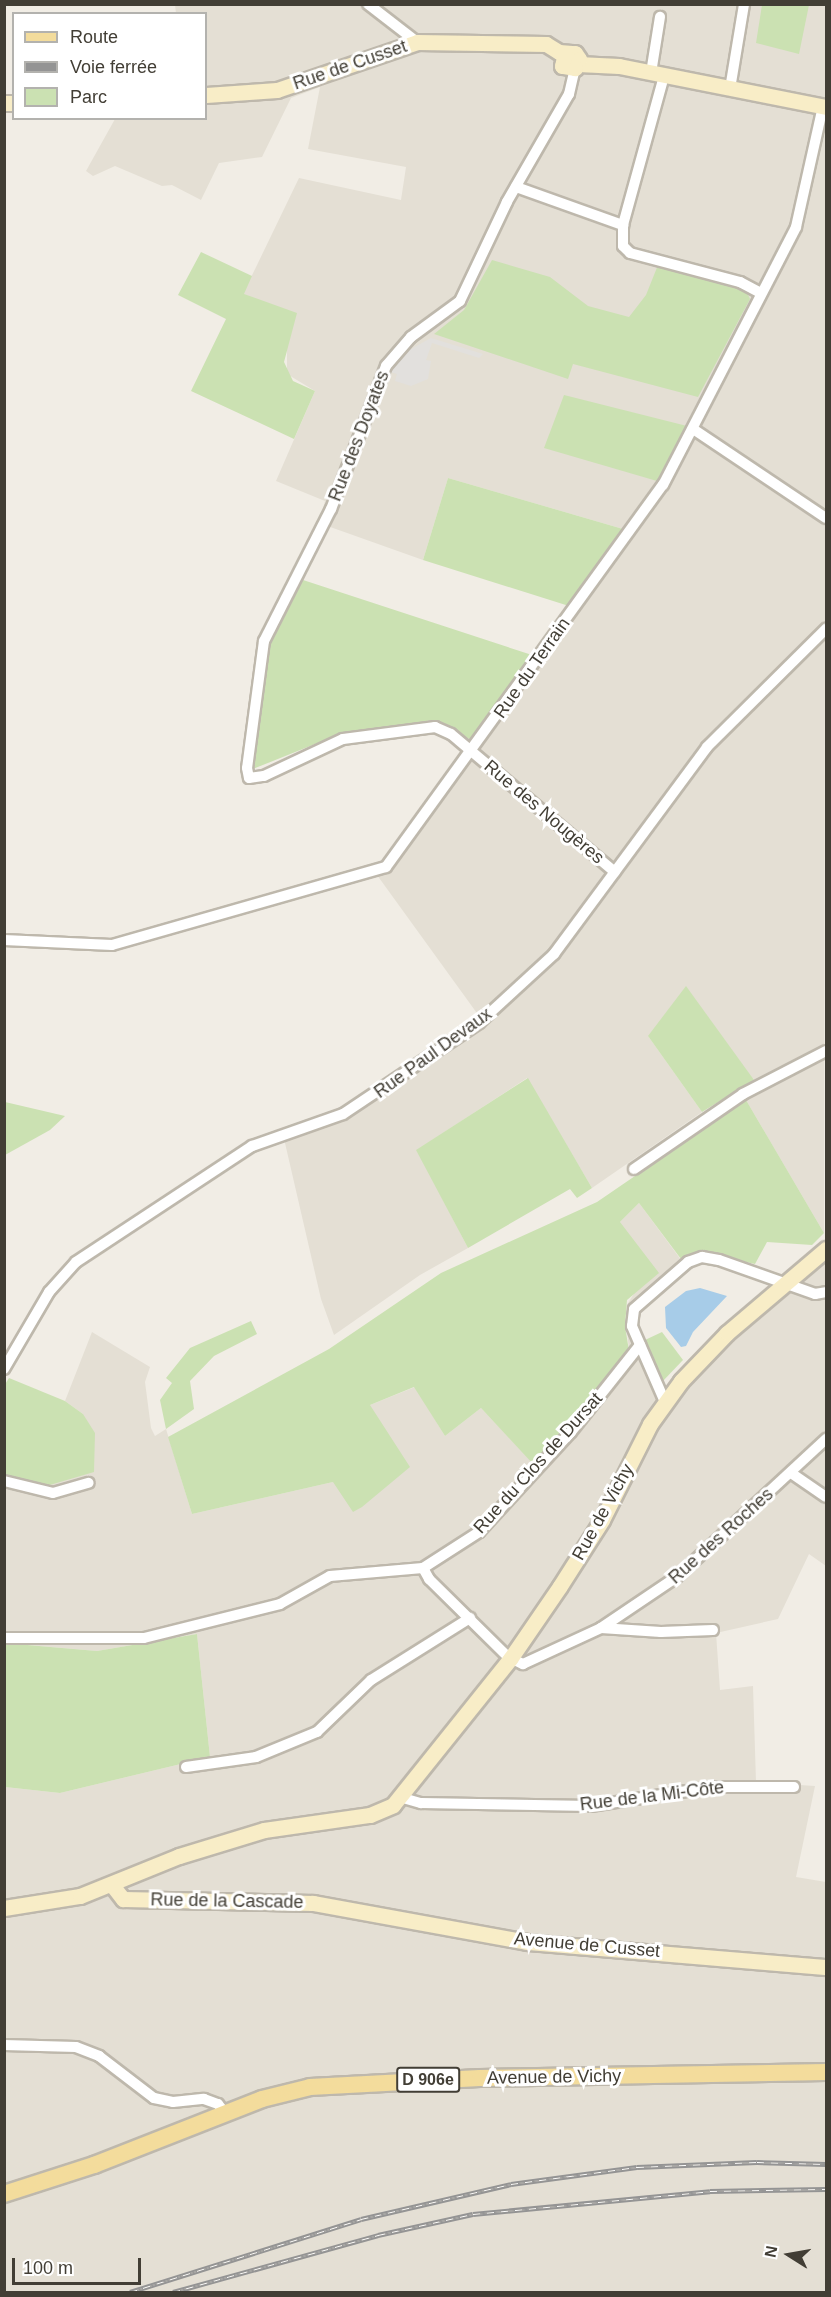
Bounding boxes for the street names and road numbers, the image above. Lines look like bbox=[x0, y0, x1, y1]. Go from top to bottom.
street label: Rue de Cusset bbox=[290, 35, 410, 95]
street label: Rue des Doyates bbox=[324, 368, 394, 504]
street label: Rue du Terrain bbox=[489, 613, 575, 723]
street label: Rue des Nougères bbox=[480, 755, 608, 869]
street label: Rue Paul Devaux bbox=[370, 1003, 496, 1103]
street label: Rue du Clos de Dursat bbox=[469, 1388, 607, 1538]
street label: Rue de Vichy bbox=[568, 1460, 638, 1564]
street label: Rue des Roches bbox=[664, 1483, 778, 1589]
street label: Rue de la Mi-Côte bbox=[579, 1776, 725, 1816]
street label: Rue de la Cascade bbox=[150, 1889, 304, 1913]
street label: Avenue de Cusset bbox=[513, 1928, 661, 1962]
street label: Avenue de Vichy bbox=[487, 2065, 621, 2089]
road number: D 906e bbox=[395, 2067, 461, 2093]

